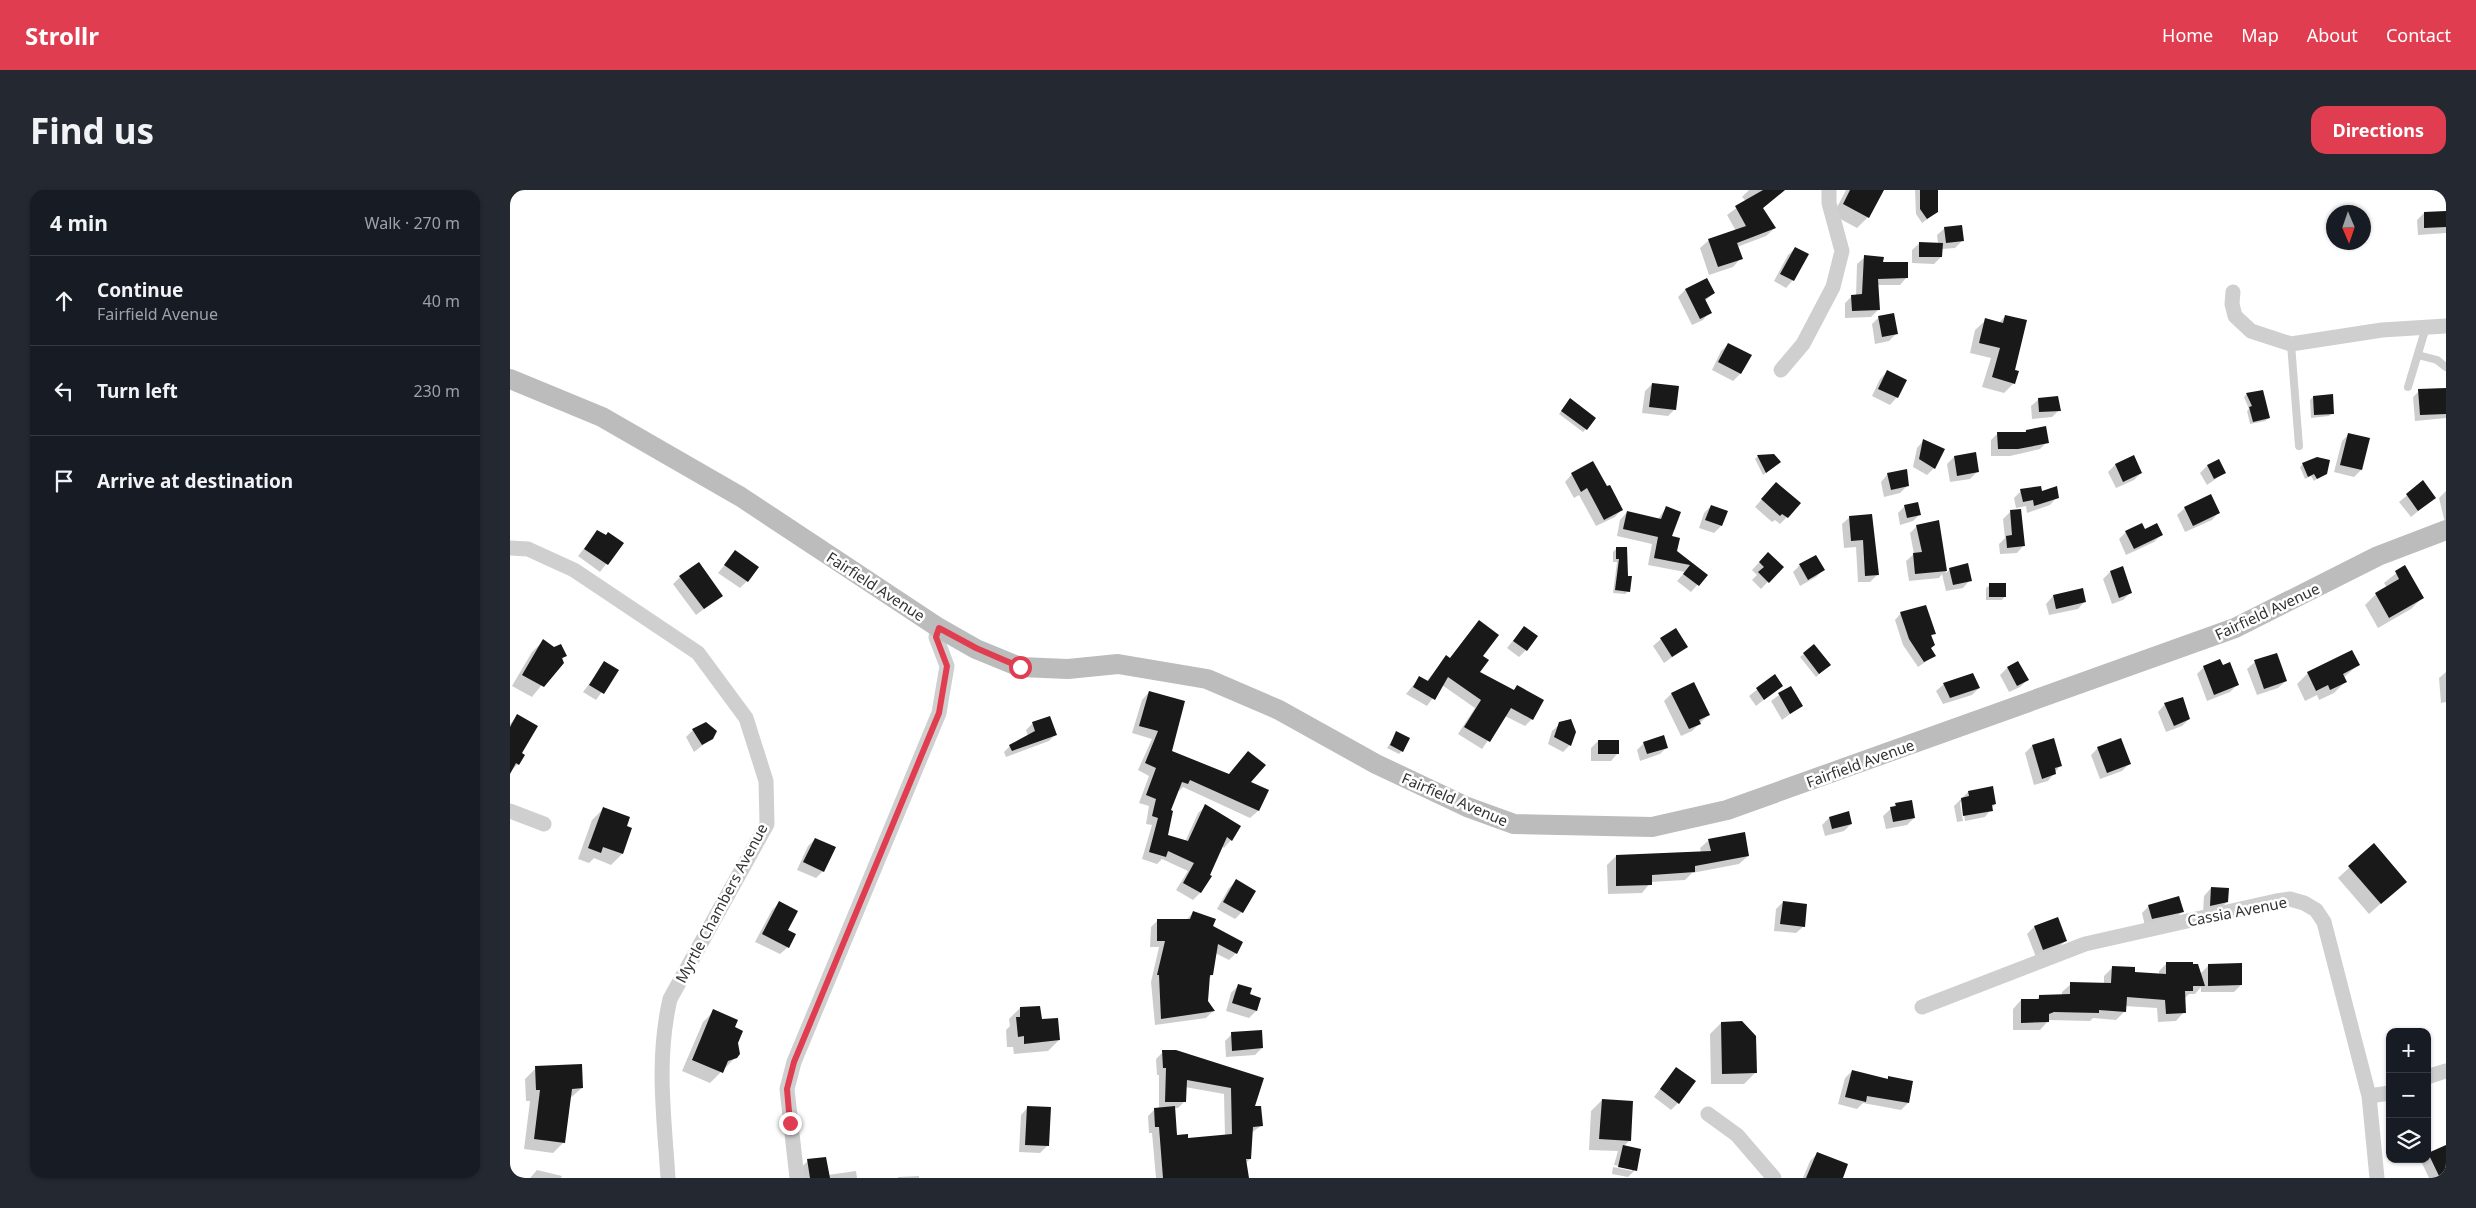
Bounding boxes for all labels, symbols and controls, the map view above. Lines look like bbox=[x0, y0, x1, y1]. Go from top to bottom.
text: Strollr bbox=[25, 19, 99, 52]
text: Home bbox=[2162, 23, 2213, 47]
text: Map bbox=[2241, 23, 2279, 47]
text: About bbox=[2307, 23, 2358, 47]
text: Contact bbox=[2386, 23, 2451, 47]
button: Directions bbox=[2311, 106, 2446, 154]
text: Find us bbox=[30, 107, 154, 154]
north arrow bbox=[2326, 205, 2371, 250]
text: 4 min bbox=[50, 209, 108, 237]
text: Walk · 270 m bbox=[365, 212, 460, 234]
text: Continue bbox=[97, 277, 183, 303]
icon: ahead bbox=[50, 287, 78, 315]
text: 40 m bbox=[423, 290, 460, 312]
text: Fairfield Avenue bbox=[97, 303, 218, 325]
icon: left bbox=[50, 377, 78, 405]
text: Turn left bbox=[97, 378, 178, 404]
text: 230 m bbox=[413, 380, 460, 402]
icon: arrive bbox=[50, 467, 78, 495]
text: Arrive at destination bbox=[97, 468, 293, 494]
street label: Fairfield Avenue bbox=[823, 547, 929, 625]
street label: Fairfield Avenue bbox=[2211, 578, 2323, 644]
route start bbox=[1009, 656, 1032, 679]
street label: Fairfield Avenue bbox=[1803, 734, 1917, 792]
street label: Fairfield Avenue bbox=[1399, 768, 1511, 830]
street label: Myrtle Chambers Avenue bbox=[670, 820, 772, 986]
street label: Cassia Avenue bbox=[2185, 892, 2289, 930]
map controls bbox=[2386, 1028, 2431, 1163]
button: + bbox=[2386, 1028, 2431, 1073]
button: − bbox=[2386, 1073, 2431, 1118]
route end bbox=[779, 1112, 802, 1135]
button: layers bbox=[2386, 1118, 2431, 1163]

